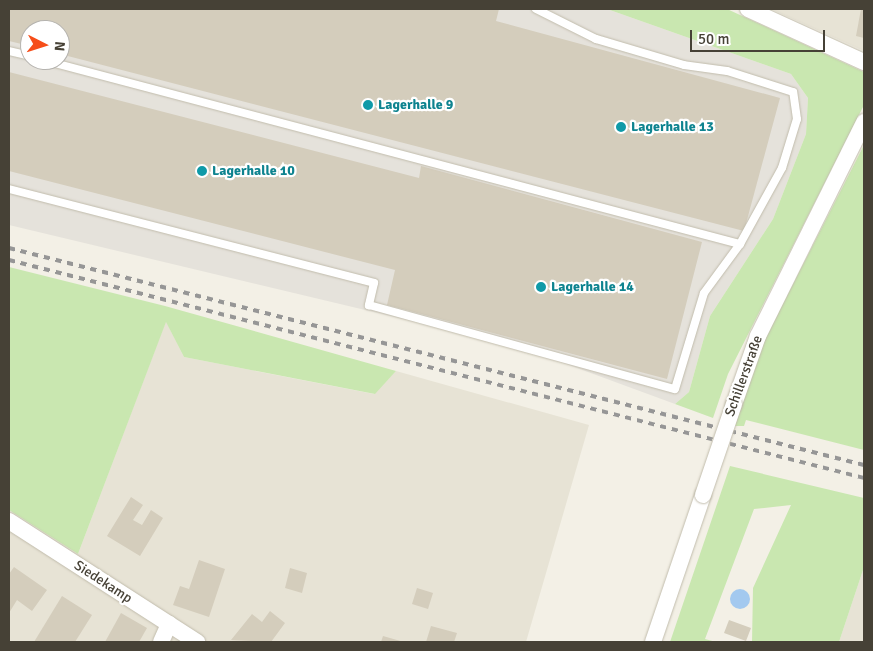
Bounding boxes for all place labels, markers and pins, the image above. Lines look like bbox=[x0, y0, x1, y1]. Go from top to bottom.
place label: Lagerhalle 9 bbox=[378, 97, 453, 113]
marker: Lagerhalle 9 bbox=[362, 99, 374, 111]
place label: Lagerhalle 13 bbox=[631, 119, 714, 135]
marker: Lagerhalle 13 bbox=[615, 121, 627, 133]
place label: Lagerhalle 10 bbox=[212, 163, 295, 179]
marker: Lagerhalle 10 bbox=[196, 165, 208, 177]
place label: Lagerhalle 14 bbox=[551, 279, 634, 295]
marker: Lagerhalle 14 bbox=[535, 281, 547, 293]

